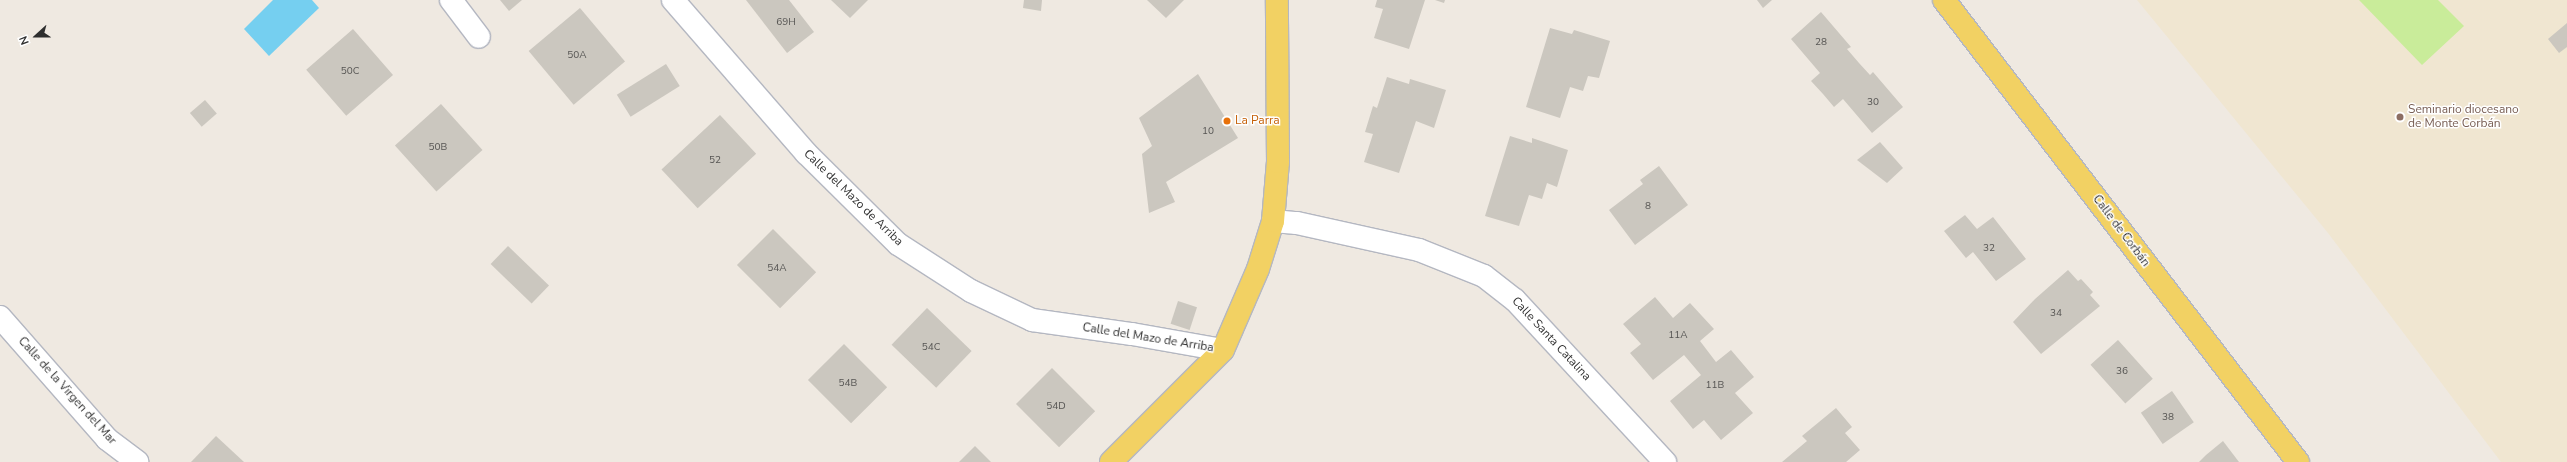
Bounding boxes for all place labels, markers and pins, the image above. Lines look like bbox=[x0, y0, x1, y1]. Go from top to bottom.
place label: Seminario diocesano de Monte Corbán bbox=[2408, 103, 2519, 131]
marker: Seminario diocesano de Monte Corbán bbox=[2395, 112, 2405, 122]
place label: La Parra bbox=[1235, 114, 1280, 128]
marker: La Parra bbox=[1222, 116, 1232, 126]

